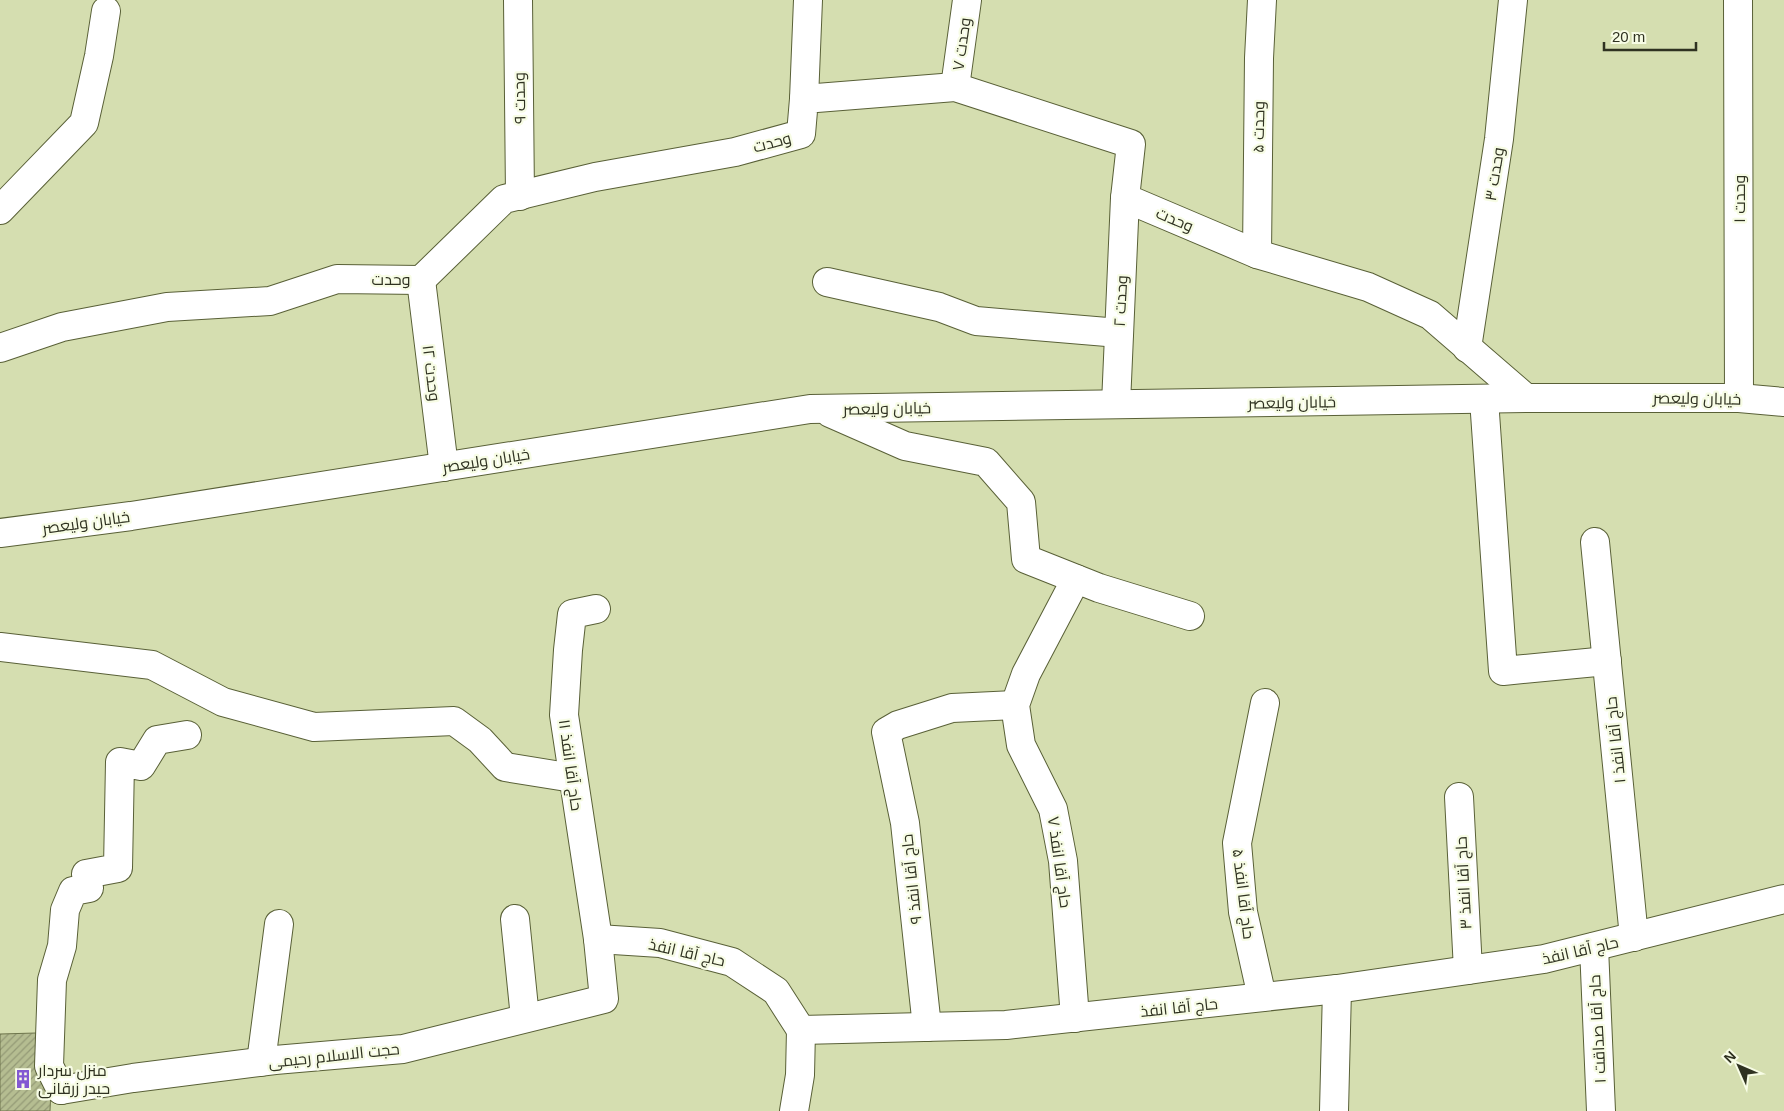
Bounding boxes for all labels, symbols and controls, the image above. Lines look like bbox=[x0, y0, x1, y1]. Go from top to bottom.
street label: وحدت ۷ bbox=[949, 17, 975, 72]
scale bar bbox=[1604, 20, 1696, 52]
text: 20 m bbox=[1612, 28, 1645, 45]
street label: وحدت ۹ bbox=[511, 72, 529, 124]
street label: وحدت ۵ bbox=[1250, 101, 1268, 153]
street label: وحدت bbox=[751, 129, 793, 157]
street label: وحدت ۳ bbox=[1482, 146, 1508, 202]
street label: وحدت ۱ bbox=[1731, 175, 1749, 223]
street label: وحدت bbox=[1153, 204, 1196, 236]
street label: وحدت bbox=[372, 271, 410, 289]
street label: وحدت ۲ bbox=[1111, 275, 1131, 327]
street label: وحدت ۱۲ bbox=[419, 344, 443, 402]
street label: خیابان ولیعصر bbox=[1652, 389, 1741, 410]
street label: خیابان ولیعصر bbox=[1247, 393, 1336, 414]
street label: خیابان ولیعصر bbox=[842, 399, 931, 420]
street label: خیابان ولیعصر bbox=[440, 445, 531, 478]
street label: خیابان ولیعصر bbox=[40, 508, 131, 539]
street label: حاج آقا انفذ ۱ bbox=[1602, 695, 1631, 784]
street label: حاج آقا انفذ ۱۱ bbox=[553, 718, 585, 812]
street label: حاج آقا انفذ ۷ bbox=[1042, 815, 1074, 909]
street label: حاج آقا انفذ ۹ bbox=[898, 833, 928, 925]
street label: حاج آقا انفذ ۳ bbox=[1453, 836, 1477, 930]
street label: حاج آقا انفذ ۵ bbox=[1227, 848, 1257, 941]
street label: حاج آقا انفذ bbox=[1540, 933, 1621, 970]
street label: حاج آقا انفذ bbox=[646, 935, 727, 972]
street label: حاج آقا صداقت ۱ bbox=[1586, 974, 1612, 1084]
street label: حاج آقا انفذ bbox=[1139, 995, 1219, 1023]
street label: حجت الاسلام رحیمی bbox=[268, 1040, 401, 1074]
north arrow bbox=[1714, 1041, 1764, 1091]
text: N bbox=[1721, 1048, 1739, 1066]
place label: منزل سردار حیدر زرقانی bbox=[37, 1062, 110, 1099]
building icon: منزل سردار حیدر زرقانی bbox=[12, 1068, 34, 1090]

